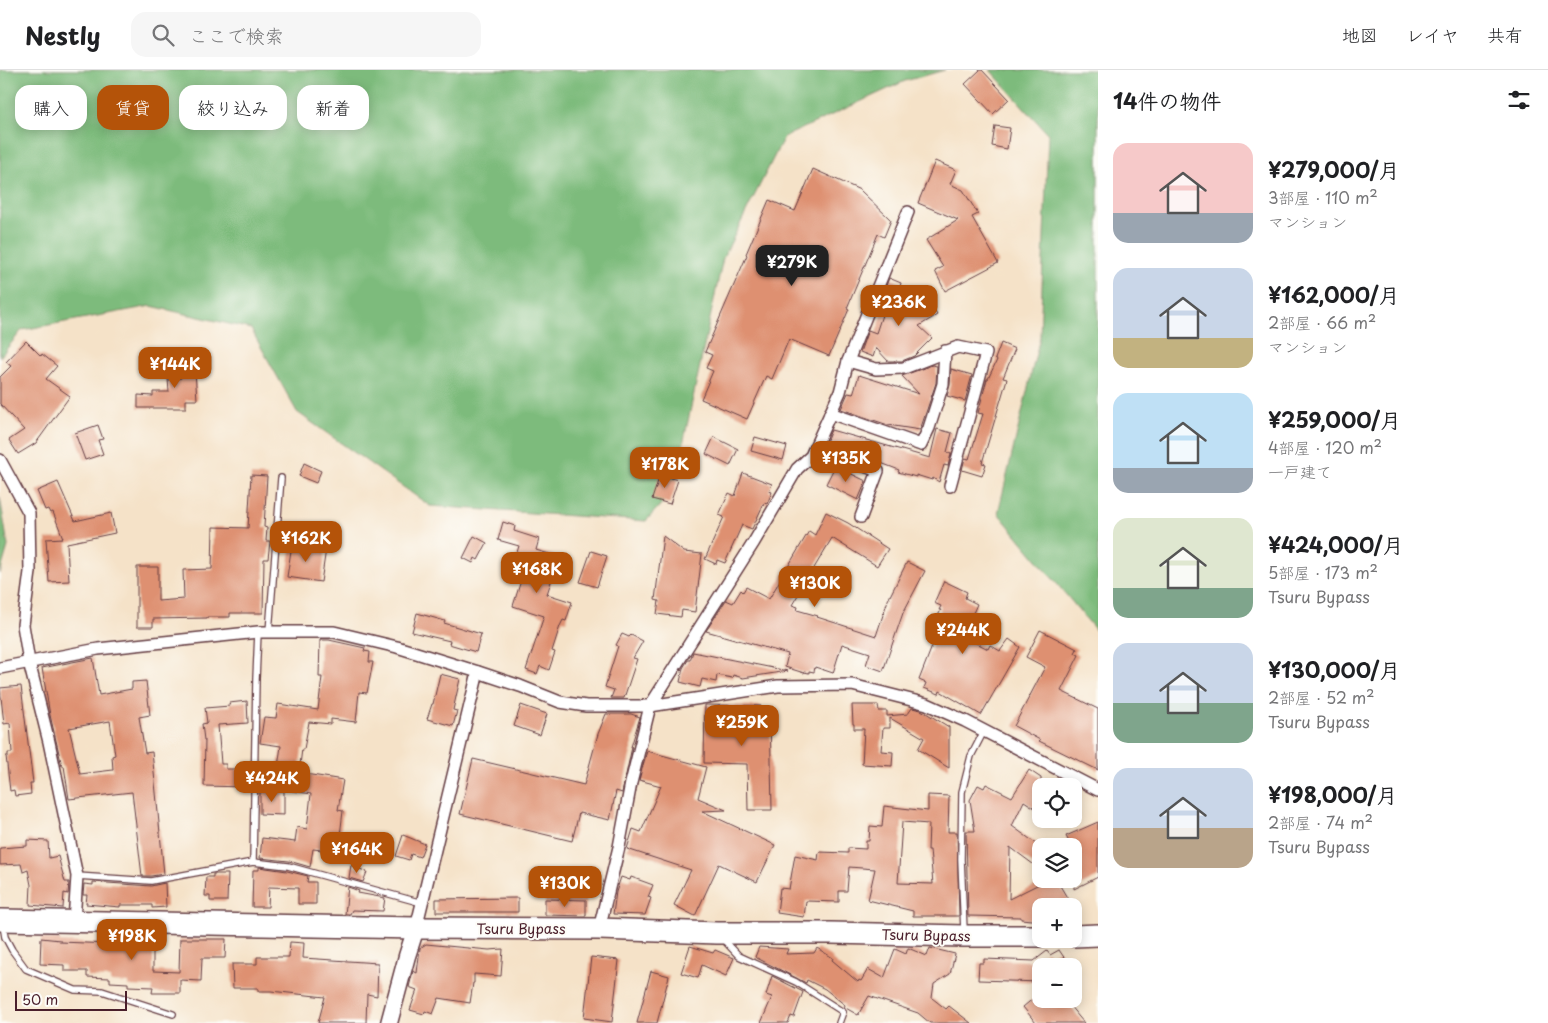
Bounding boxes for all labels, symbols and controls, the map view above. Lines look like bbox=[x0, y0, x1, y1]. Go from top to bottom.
search box bbox=[131, 12, 481, 57]
text: Nestly bbox=[25, 17, 101, 53]
icon: search bbox=[149, 21, 177, 49]
text: ここで検索 bbox=[189, 21, 284, 49]
text: 地図 bbox=[1342, 21, 1378, 48]
text: レイヤ bbox=[1406, 21, 1459, 48]
text: 共有 bbox=[1487, 21, 1523, 48]
text: 14件の物件 bbox=[1113, 84, 1221, 116]
chip: 購入 bbox=[15, 85, 87, 130]
chip: 賃貸 bbox=[97, 85, 169, 130]
chip: 絞り込み bbox=[179, 85, 287, 130]
chip: 新着 bbox=[297, 85, 369, 130]
icon: filters bbox=[1505, 86, 1533, 114]
text: ¥279,000/月 bbox=[1268, 153, 1400, 185]
icon: home bbox=[1153, 163, 1213, 223]
text: 3部屋 · 110 m² bbox=[1268, 185, 1378, 209]
text: マンション bbox=[1268, 209, 1347, 233]
pin: ¥279K bbox=[757, 244, 827, 287]
text: ¥279K bbox=[767, 249, 817, 273]
text: ¥162,000/月 bbox=[1268, 278, 1400, 310]
pin: ¥236K bbox=[864, 284, 934, 327]
icon: home bbox=[1153, 288, 1213, 348]
text: ¥236K bbox=[872, 289, 926, 313]
text: 2部屋 · 66 m² bbox=[1268, 310, 1376, 334]
text: マンション bbox=[1268, 334, 1347, 358]
pin: ¥144K bbox=[140, 346, 210, 389]
text: ¥144K bbox=[149, 351, 201, 375]
text: ¥259,000/月 bbox=[1268, 403, 1401, 435]
icon: home bbox=[1153, 413, 1213, 473]
text: 4部屋 · 120 m² bbox=[1268, 435, 1382, 459]
pin: ¥135K bbox=[811, 440, 881, 483]
text: ¥135K bbox=[821, 445, 871, 469]
pin: ¥178K bbox=[630, 446, 700, 489]
text: ¥178K bbox=[641, 451, 689, 475]
text: 一戸建て bbox=[1268, 459, 1332, 483]
pin: ¥162K bbox=[271, 520, 341, 563]
text: ¥162K bbox=[281, 525, 331, 549]
text: ¥424,000/月 bbox=[1268, 528, 1404, 560]
icon: home bbox=[1153, 538, 1213, 598]
pin: ¥168K bbox=[502, 552, 572, 594]
text: ¥168K bbox=[512, 556, 562, 580]
text: 5部屋 · 173 m² bbox=[1268, 560, 1378, 584]
pin: ¥130K bbox=[780, 566, 850, 608]
text: ¥130K bbox=[790, 570, 840, 594]
text: Tsuru Bypass bbox=[1268, 584, 1370, 608]
pin: ¥244K bbox=[928, 612, 998, 655]
text: ¥244K bbox=[936, 617, 990, 641]
text: ¥130,000/月 bbox=[1268, 653, 1400, 685]
icon: home bbox=[1153, 663, 1213, 723]
text: 2部屋 · 52 m² bbox=[1268, 685, 1375, 709]
pin: ¥259K bbox=[707, 704, 777, 747]
text: ¥259K bbox=[716, 709, 768, 733]
text: Tsuru Bypass bbox=[1268, 709, 1370, 733]
pin: ¥424K bbox=[237, 760, 307, 803]
text: ¥424K bbox=[245, 765, 299, 789]
map controls bbox=[1032, 778, 1082, 1008]
button: locate bbox=[1032, 778, 1082, 828]
text: ¥198,000/月 bbox=[1268, 778, 1397, 810]
icon: home bbox=[1153, 788, 1213, 848]
text: 2部屋 · 74 m² bbox=[1268, 810, 1373, 834]
pin: ¥164K bbox=[322, 832, 392, 874]
text: Tsuru Bypass bbox=[1268, 834, 1370, 858]
text: ¥164K bbox=[331, 836, 383, 860]
button: layers bbox=[1032, 838, 1082, 888]
pin: ¥130K bbox=[530, 866, 600, 908]
text: ¥130K bbox=[540, 870, 590, 894]
button: + bbox=[1032, 898, 1082, 948]
pin: ¥198K bbox=[97, 918, 167, 961]
street label: Tsuru Bypass bbox=[476, 918, 566, 939]
text: ¥198K bbox=[108, 923, 156, 947]
street label: Tsuru Bypass bbox=[881, 924, 971, 946]
button: − bbox=[1032, 958, 1082, 1008]
scale bar bbox=[15, 988, 128, 1011]
text: 50 m bbox=[22, 989, 58, 1010]

